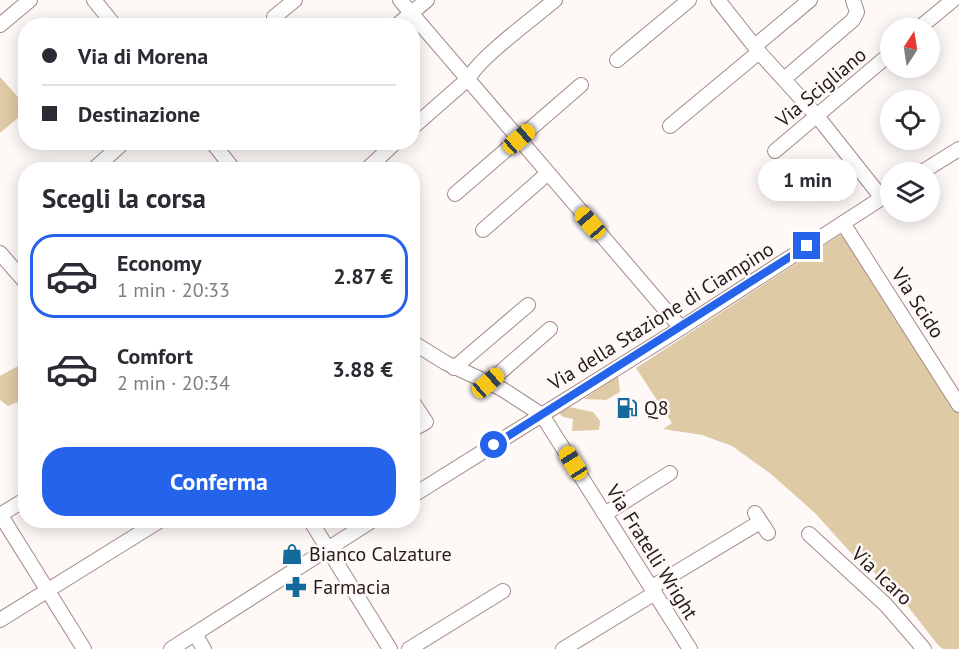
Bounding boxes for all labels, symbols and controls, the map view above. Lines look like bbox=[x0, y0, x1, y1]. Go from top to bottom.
north arrow bbox=[880, 18, 940, 78]
map controls bbox=[880, 18, 940, 222]
text: Via di Morena bbox=[78, 42, 208, 70]
street label: Via Scigliano bbox=[770, 42, 872, 133]
button: locate bbox=[880, 90, 940, 150]
text: Destinazione bbox=[78, 100, 200, 128]
car bbox=[500, 120, 538, 158]
callout: 1 min bbox=[758, 159, 856, 201]
button: layers bbox=[880, 162, 940, 222]
text: 1 min bbox=[783, 167, 832, 193]
text: Scegli la corsa bbox=[42, 181, 206, 215]
car bbox=[571, 204, 609, 242]
route end bbox=[793, 232, 820, 259]
street label: Via della Stazione di Ciampino bbox=[543, 236, 779, 397]
icon: car bbox=[45, 249, 99, 303]
text: Economy bbox=[117, 249, 201, 277]
text: 2.87 € bbox=[333, 262, 393, 290]
street label: Via Scido bbox=[885, 262, 950, 343]
text: 1 min · 20:33 bbox=[117, 277, 230, 303]
icon: car bbox=[45, 342, 99, 396]
text: Comfort bbox=[117, 342, 193, 370]
text: 3.88 € bbox=[332, 355, 393, 383]
car bbox=[469, 364, 507, 402]
text: 2 min · 20:34 bbox=[117, 370, 230, 396]
place label: Q8 bbox=[644, 395, 669, 421]
fuel station icon: Q8 bbox=[615, 396, 639, 420]
route start bbox=[480, 431, 507, 458]
car bbox=[556, 443, 590, 483]
button: Conferma bbox=[42, 447, 396, 516]
street label: Via Fratelli Wright bbox=[600, 479, 704, 624]
street label: Via Icaro bbox=[845, 540, 918, 611]
place label: Bianco Calzature bbox=[309, 541, 452, 567]
shop icon: Bianco Calzature bbox=[280, 542, 304, 566]
place label: Farmacia bbox=[313, 574, 391, 600]
pharmacy icon: Farmacia bbox=[284, 575, 308, 599]

